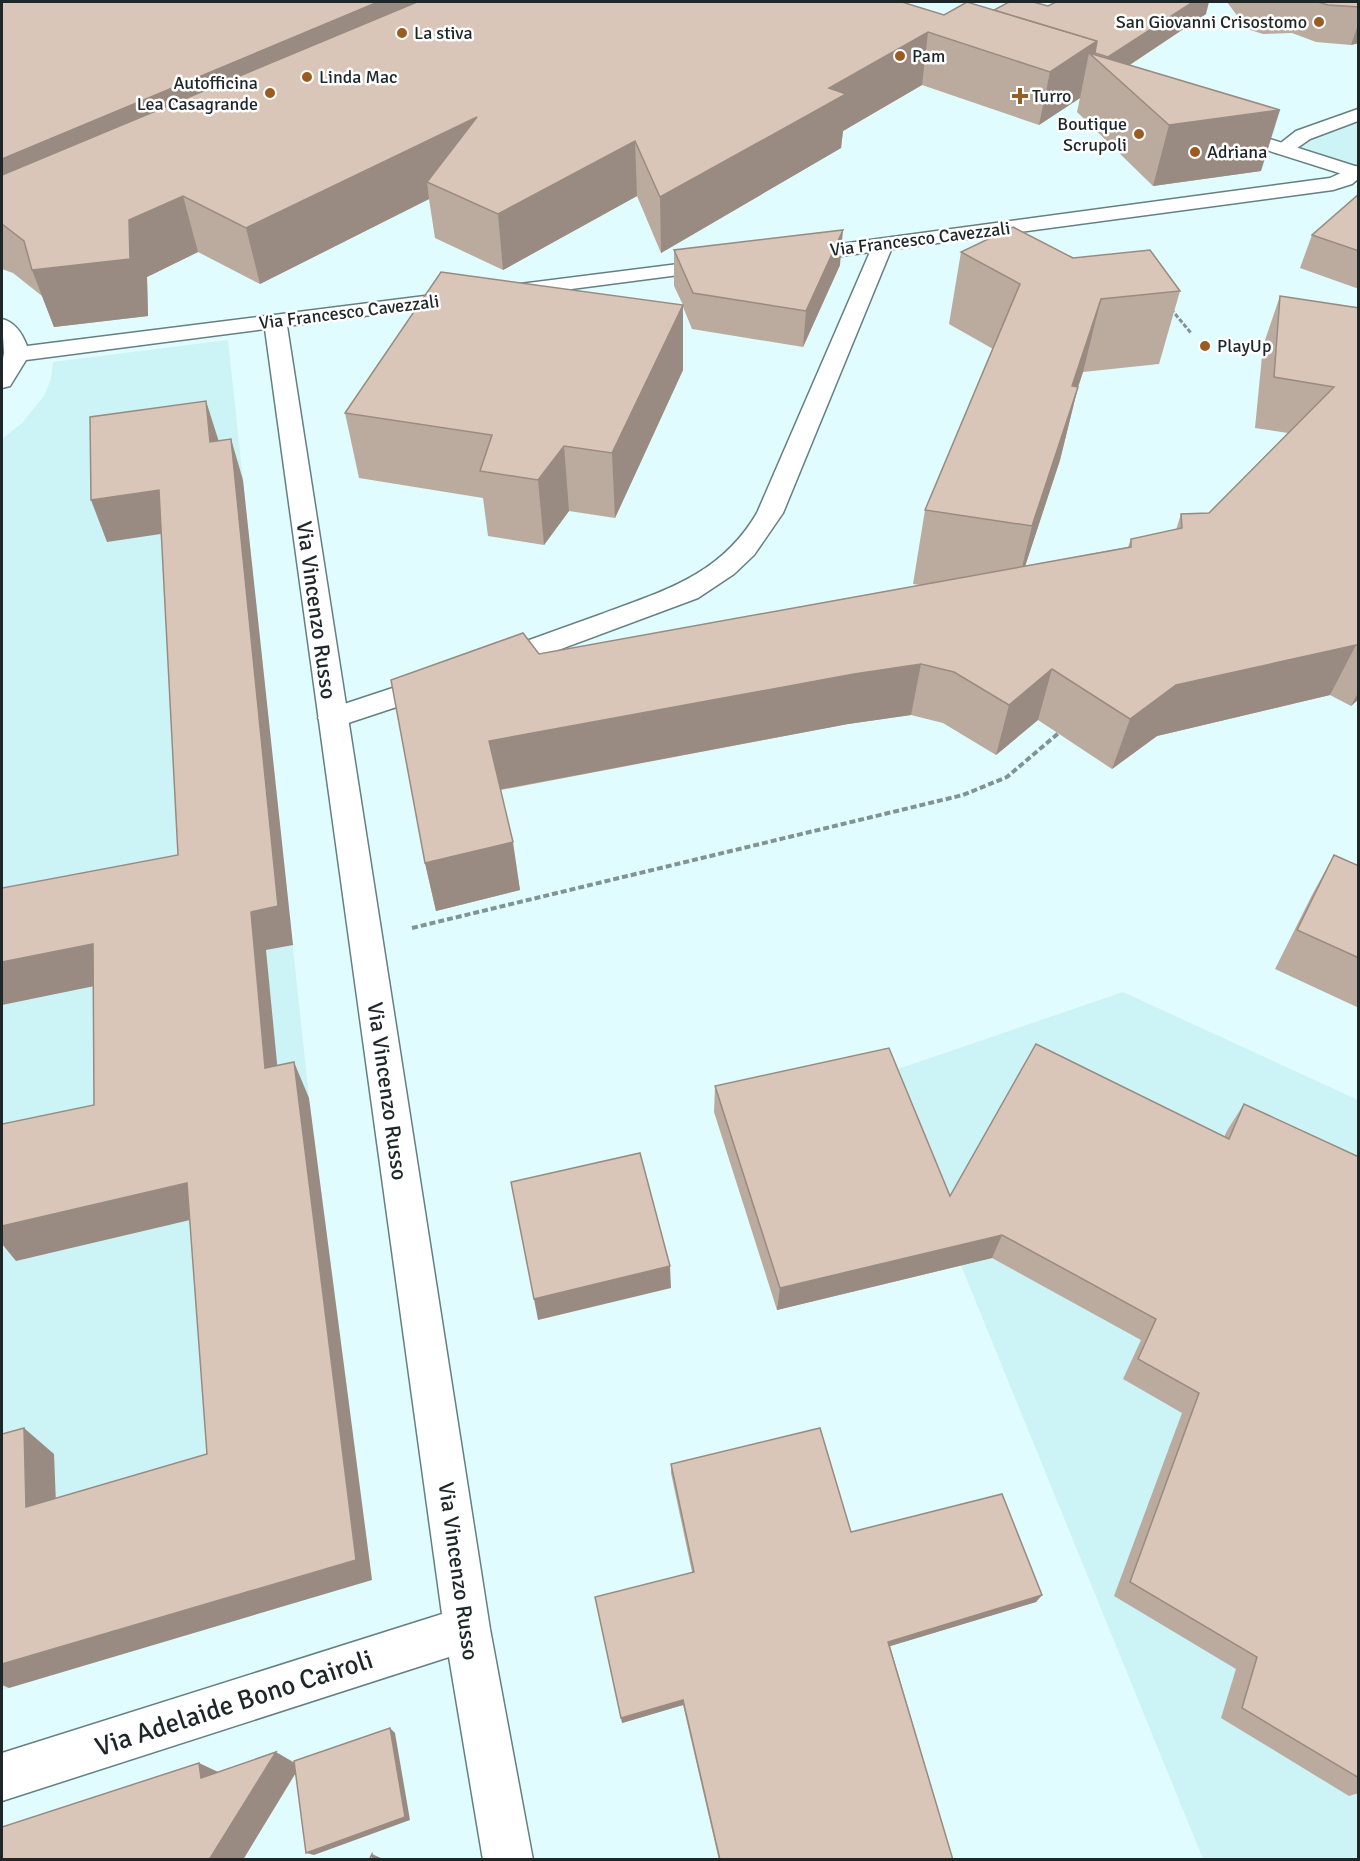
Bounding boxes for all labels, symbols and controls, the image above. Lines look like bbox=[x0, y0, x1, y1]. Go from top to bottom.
place label: San Giovanni Crisostomo bbox=[1116, 11, 1307, 33]
marker: San Giovanni Crisostomo bbox=[1312, 15, 1326, 29]
place label: La stiva bbox=[414, 22, 473, 44]
marker: La stiva bbox=[395, 26, 409, 40]
place label: Pam bbox=[912, 45, 945, 67]
marker: Pam bbox=[893, 49, 907, 63]
place label: Linda Mac bbox=[319, 66, 397, 88]
marker: Linda Mac bbox=[300, 70, 314, 84]
place label: Autofficina Lea Casagrande bbox=[137, 72, 258, 115]
place label: Turro bbox=[1032, 85, 1071, 107]
marker: Autofficina Lea Casagrande bbox=[263, 86, 277, 100]
marker: Turro bbox=[1013, 89, 1027, 103]
place label: Boutique Scrupoli bbox=[1057, 113, 1127, 156]
marker: Boutique Scrupoli bbox=[1132, 127, 1146, 141]
place label: Adriana bbox=[1207, 141, 1267, 163]
marker: Adriana bbox=[1188, 145, 1202, 159]
street label: Via Francesco Cavezzali bbox=[829, 217, 1011, 261]
street label: Via Francesco Cavezzali bbox=[258, 290, 440, 334]
place label: PlayUp bbox=[1217, 335, 1271, 357]
marker: PlayUp bbox=[1198, 339, 1212, 353]
street label: Via Vincenzo Russo bbox=[291, 519, 342, 701]
street label: Via Vincenzo Russo bbox=[362, 1000, 413, 1182]
street label: Via Vincenzo Russo bbox=[433, 1480, 484, 1662]
street label: Via Adelaide Bono Cairoli bbox=[91, 1643, 377, 1764]

